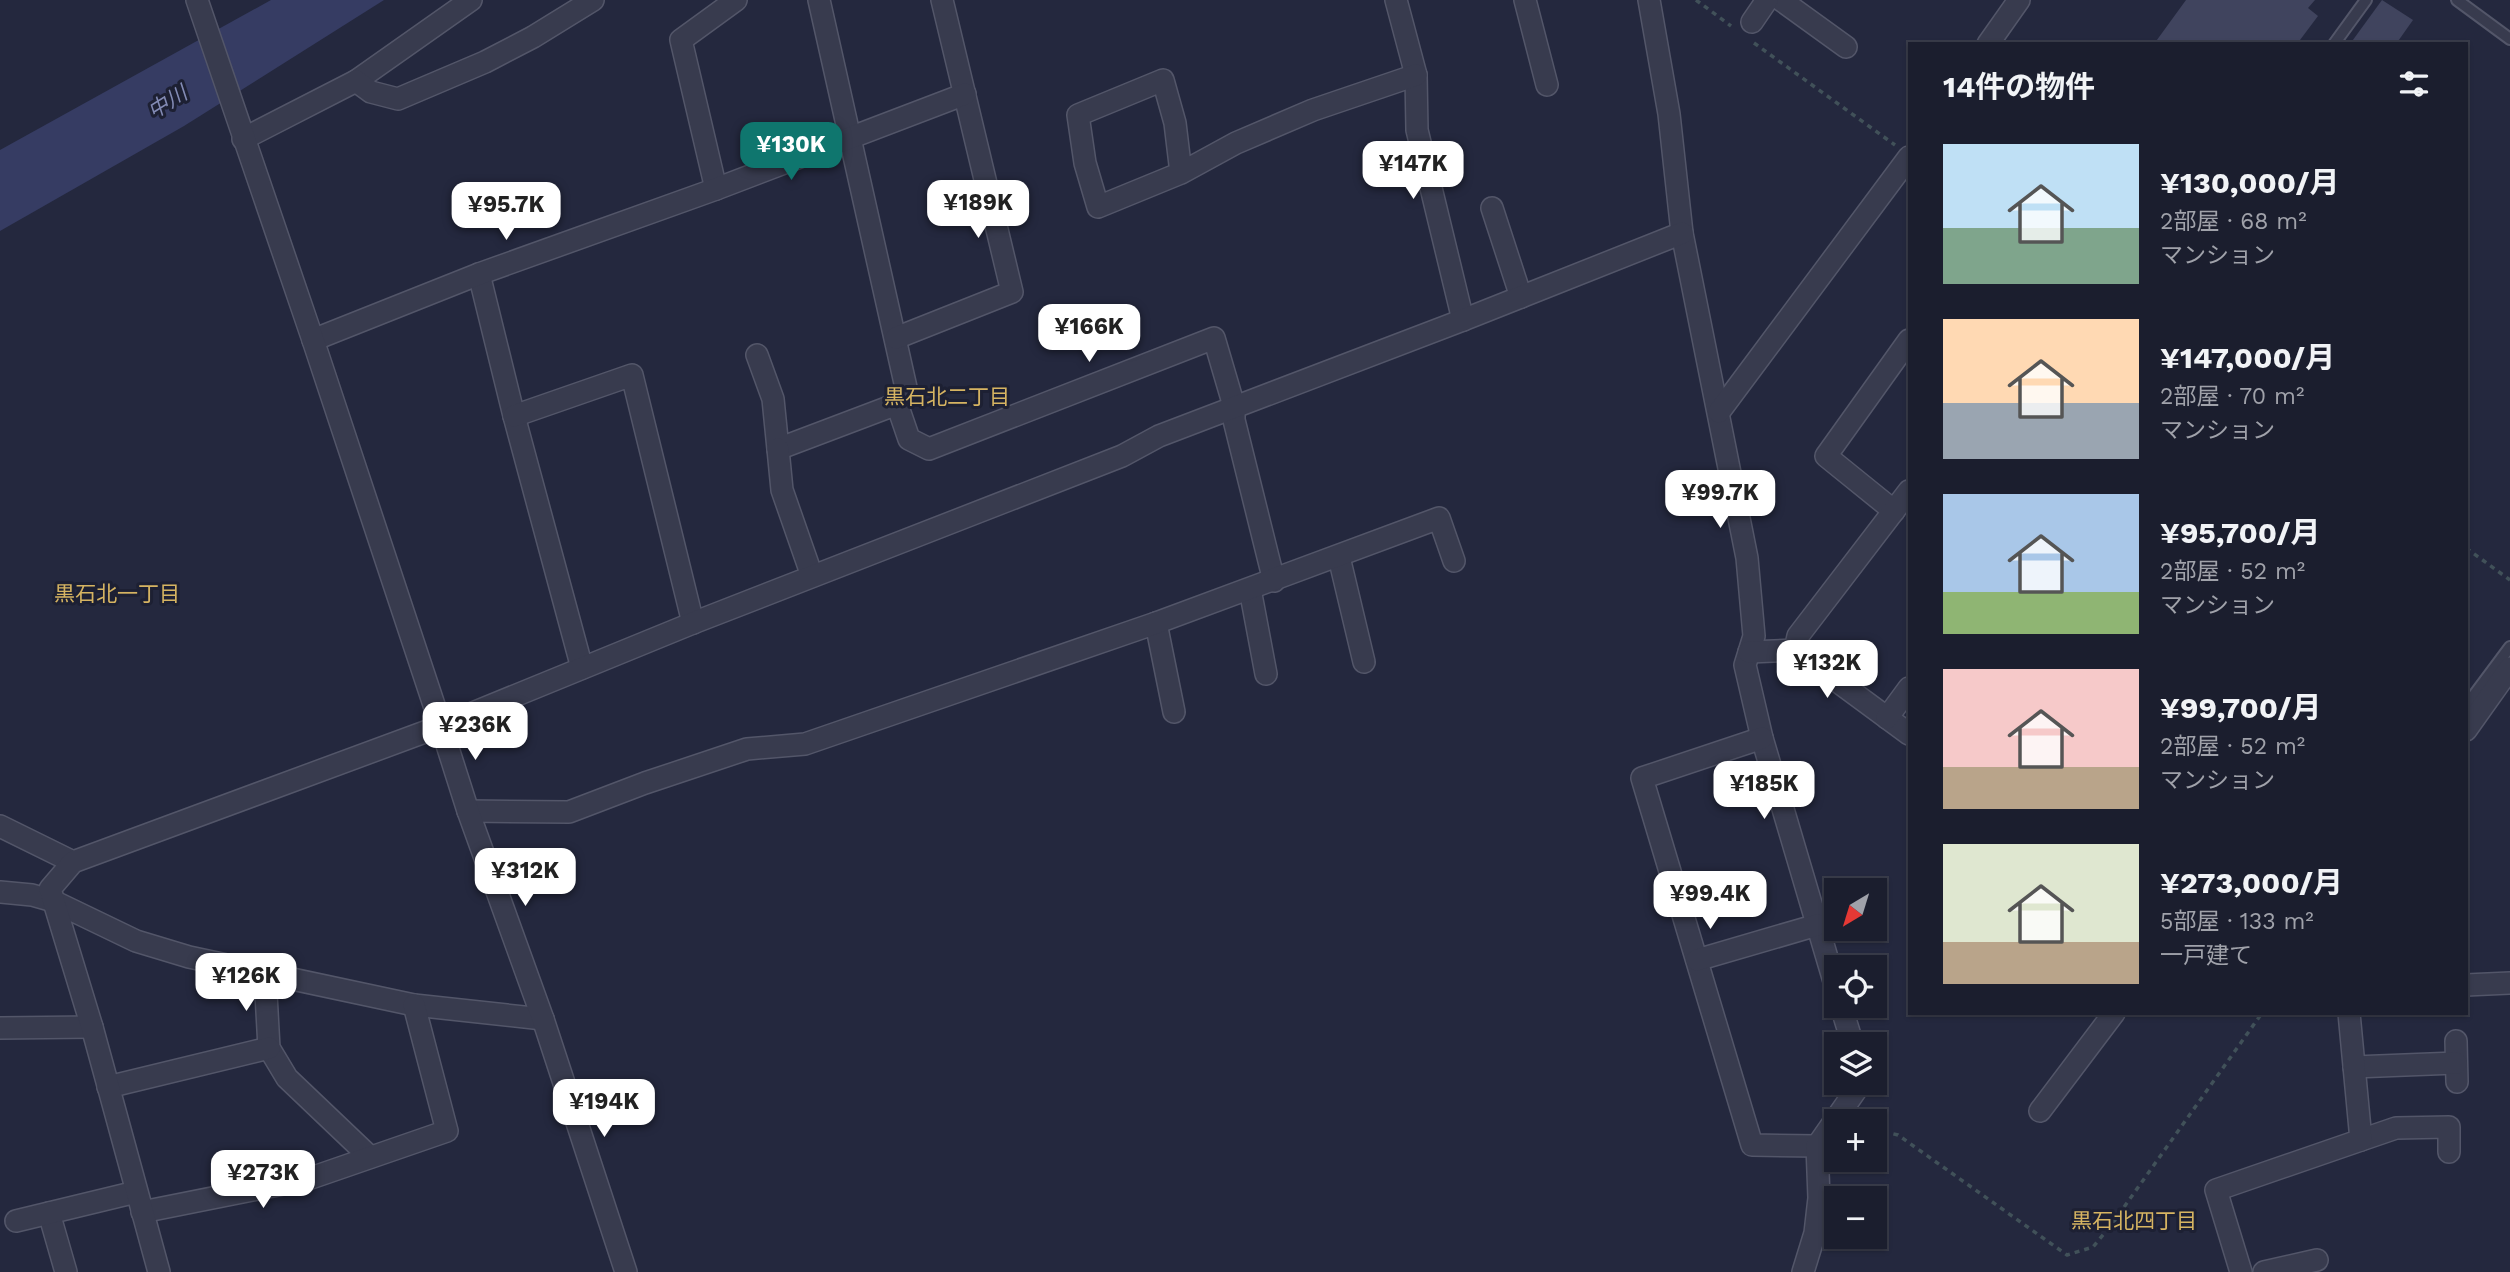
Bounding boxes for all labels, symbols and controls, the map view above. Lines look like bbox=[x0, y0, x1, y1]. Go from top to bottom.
icon: filters bbox=[2395, 65, 2433, 103]
text: 14件の物件 bbox=[1943, 69, 2095, 104]
water label: 中川 bbox=[143, 79, 193, 124]
pin: ¥130K bbox=[742, 122, 840, 182]
text: ¥130K bbox=[756, 131, 826, 158]
pin: ¥147K bbox=[1364, 142, 1462, 201]
text: ¥147K bbox=[1379, 150, 1447, 177]
text: ¥130,000/月 bbox=[2160, 165, 2339, 200]
icon: home bbox=[1999, 172, 2083, 256]
pin: ¥189K bbox=[929, 180, 1027, 240]
pin: ¥95.7K bbox=[449, 182, 563, 242]
text: ¥189K bbox=[943, 189, 1013, 216]
text: ¥95.7K bbox=[468, 191, 544, 218]
text: 2部屋 · 68 m² bbox=[2160, 208, 2307, 235]
text: マンション bbox=[2160, 242, 2275, 269]
pin: ¥166K bbox=[1040, 304, 1138, 364]
text: ¥166K bbox=[1054, 313, 1124, 340]
text: ¥147,000/月 bbox=[2160, 340, 2335, 375]
icon: home bbox=[1999, 347, 2083, 431]
text: 2部屋 · 70 m² bbox=[2160, 383, 2304, 410]
district label: 黒石北二丁目 bbox=[884, 384, 1010, 409]
text: マンション bbox=[2160, 417, 2275, 444]
pin: ¥99.7K bbox=[1663, 470, 1777, 530]
text: ¥99.7K bbox=[1681, 479, 1759, 506]
text: ¥95,700/月 bbox=[2160, 515, 2321, 550]
icon: home bbox=[1999, 522, 2083, 606]
text: 2部屋 · 52 m² bbox=[2160, 558, 2305, 585]
district label: 黒石北一丁目 bbox=[54, 581, 180, 606]
text: マンション bbox=[2160, 592, 2275, 619]
pin: ¥132K bbox=[1778, 640, 1876, 700]
text: ¥132K bbox=[1793, 649, 1861, 676]
text: ¥99,700/月 bbox=[2160, 690, 2322, 725]
icon: home bbox=[1999, 697, 2083, 781]
pin: ¥236K bbox=[426, 702, 524, 762]
text: ¥236K bbox=[439, 711, 511, 738]
text: 2部屋 · 52 m² bbox=[2160, 733, 2305, 760]
pin: ¥185K bbox=[1715, 762, 1813, 821]
text: マンション bbox=[2160, 767, 2275, 794]
text: ¥185K bbox=[1730, 770, 1799, 797]
pin: ¥312K bbox=[476, 848, 574, 908]
text: ¥312K bbox=[491, 857, 559, 884]
text: ¥273,000/月 bbox=[2160, 865, 2343, 900]
pin: ¥99.4K bbox=[1653, 872, 1767, 931]
icon: home bbox=[1999, 872, 2083, 956]
north arrow bbox=[1824, 878, 1886, 942]
map controls bbox=[1824, 878, 1887, 1249]
text: ¥99.4K bbox=[1670, 880, 1750, 907]
text: 5部屋 · 133 m² bbox=[2160, 908, 2314, 935]
text: 一戸建て bbox=[2160, 942, 2252, 969]
pin: ¥126K bbox=[197, 954, 295, 1013]
button: locate bbox=[1824, 955, 1887, 1018]
text: ¥126K bbox=[211, 962, 281, 989]
button: layers bbox=[1824, 1032, 1887, 1095]
pin: ¥194K bbox=[555, 1080, 653, 1139]
text: ¥194K bbox=[569, 1088, 639, 1115]
button: + bbox=[1824, 1109, 1887, 1172]
pin: ¥273K bbox=[214, 1150, 312, 1210]
text: ¥273K bbox=[227, 1159, 299, 1186]
button: − bbox=[1824, 1186, 1887, 1249]
district label: 黒石北四丁目 bbox=[2071, 1208, 2197, 1233]

